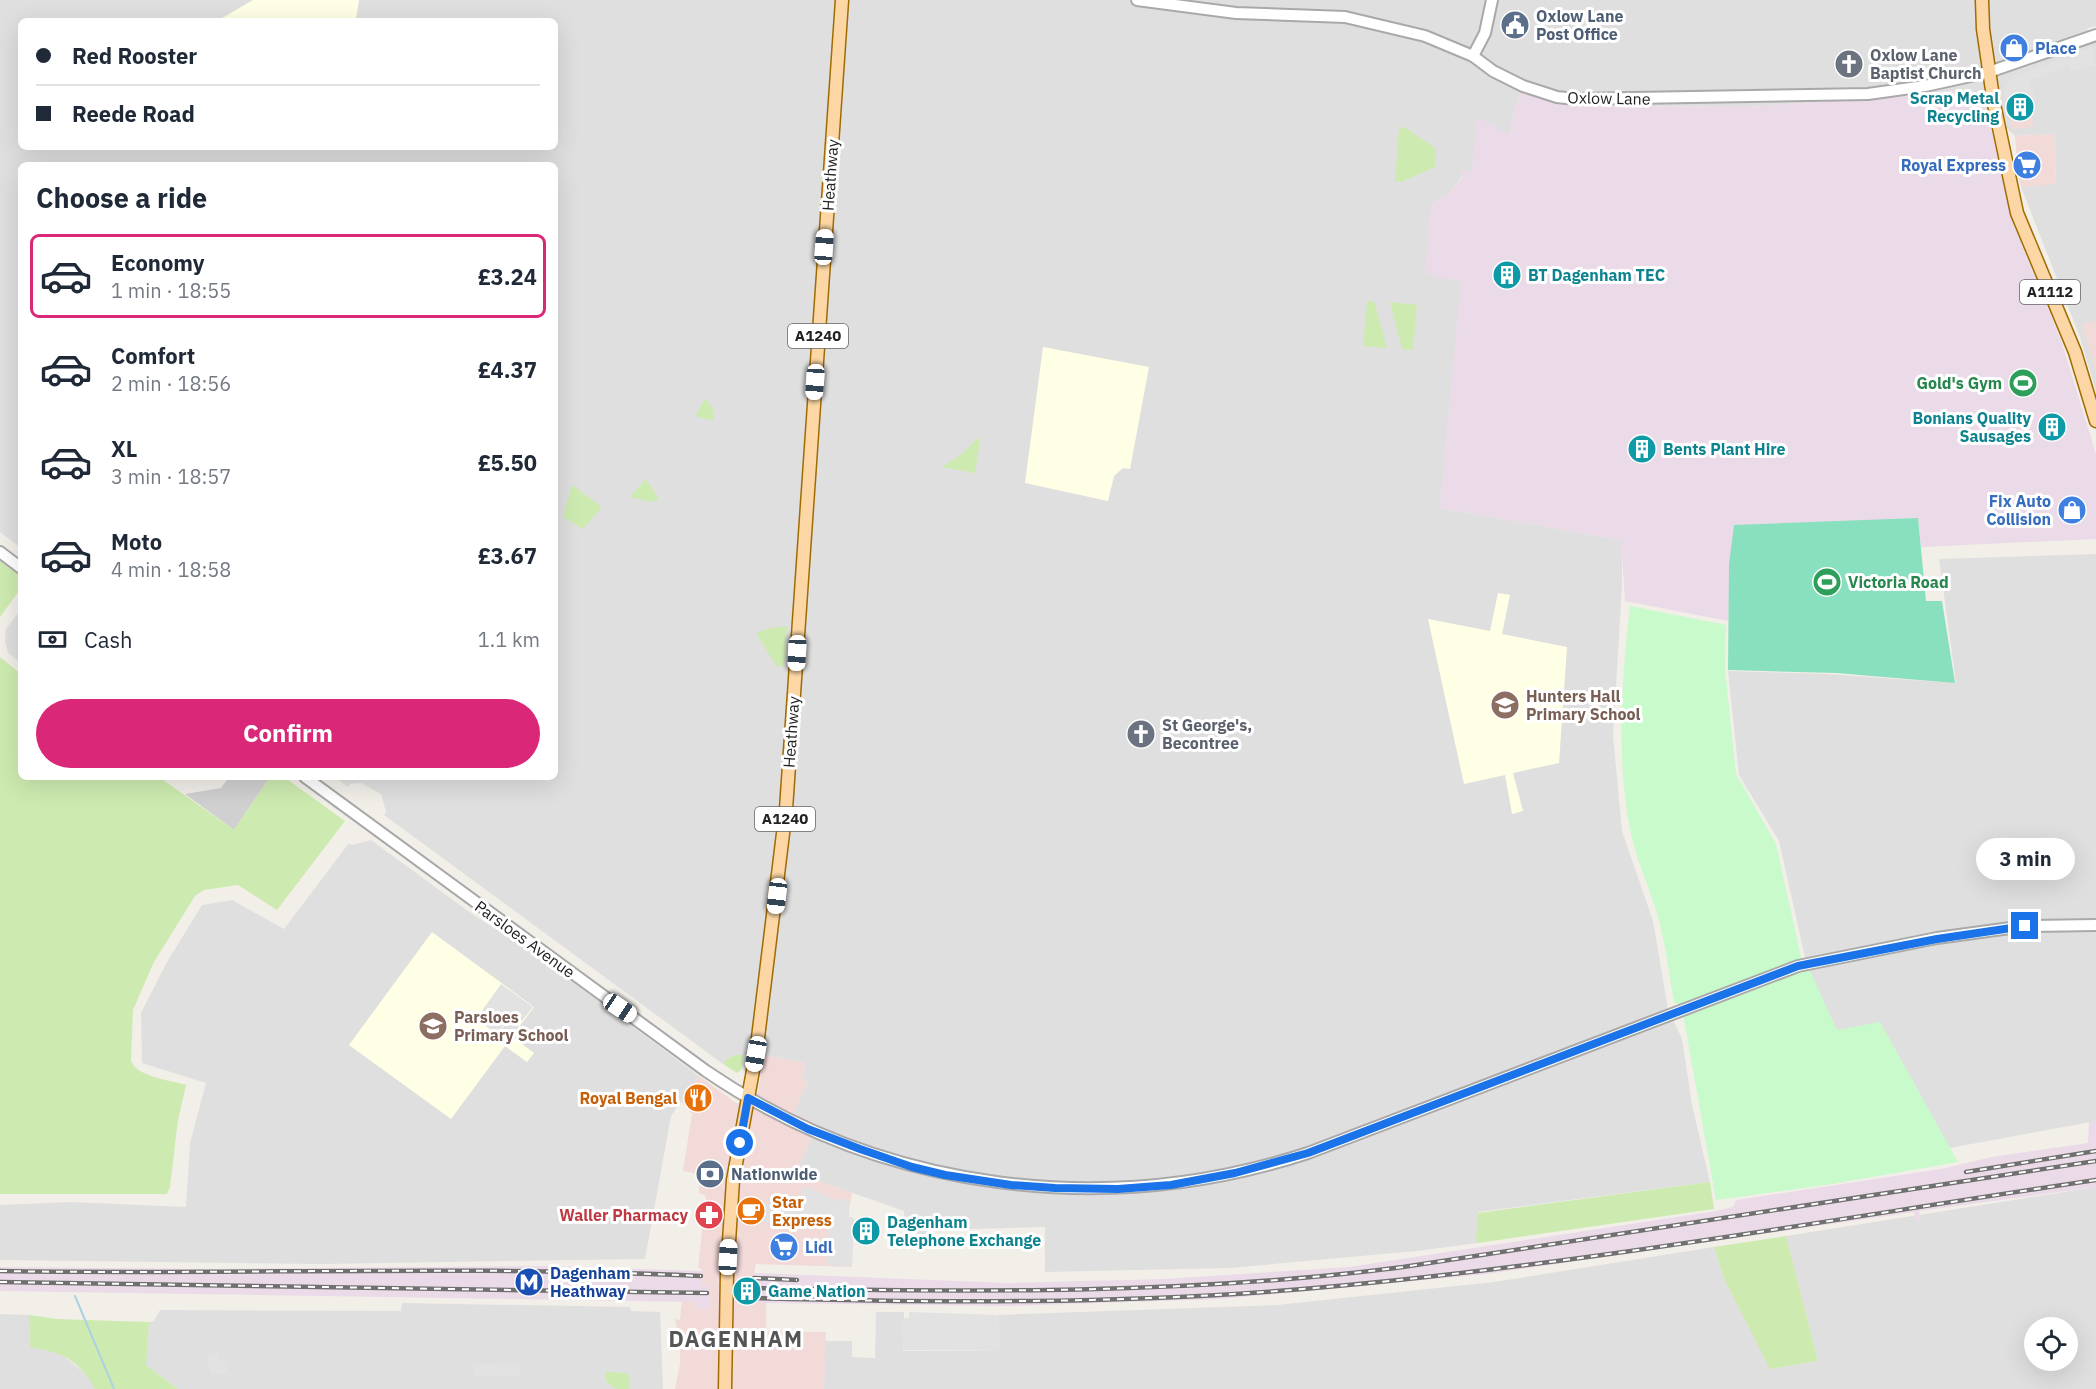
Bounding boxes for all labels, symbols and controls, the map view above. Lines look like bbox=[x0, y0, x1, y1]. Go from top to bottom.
place label: Oxlow Lane Post Office bbox=[1536, 6, 1624, 44]
public building icon: Oxlow Lane Post Office bbox=[1499, 9, 1531, 41]
shop icon: Place bbox=[1998, 32, 2030, 64]
place label: Place bbox=[2035, 38, 2077, 58]
text: Red Rooster bbox=[72, 41, 197, 70]
place label: Oxlow Lane Baptist Church bbox=[1870, 45, 1982, 83]
church icon: Oxlow Lane Baptist Church bbox=[1833, 48, 1865, 80]
street label: Oxlow Lane bbox=[1567, 87, 1651, 109]
place label: Scrap Metal Recycling bbox=[1910, 88, 1999, 126]
building icon: Scrap Metal Recycling bbox=[2004, 91, 2036, 123]
text: Reede Road bbox=[72, 99, 195, 128]
street label: Heathway bbox=[818, 138, 842, 212]
supermarket icon: Royal Express bbox=[2011, 149, 2043, 181]
place label: Royal Express bbox=[1901, 155, 2006, 175]
text: Choose a ride bbox=[36, 180, 207, 215]
car bbox=[814, 228, 834, 266]
text: Economy bbox=[111, 248, 205, 277]
icon: car bbox=[39, 249, 93, 303]
building icon: BT Dagenham TEC bbox=[1491, 259, 1523, 291]
text: £3.24 bbox=[478, 262, 537, 291]
place label: BT Dagenham TEC bbox=[1528, 265, 1665, 285]
text: 1 min · 18:55 bbox=[111, 277, 231, 304]
road number: A1112 bbox=[2020, 280, 2080, 304]
road number: A1240 bbox=[788, 324, 848, 348]
text: Comfort bbox=[111, 341, 195, 370]
icon: car bbox=[39, 342, 93, 396]
text: £4.37 bbox=[478, 355, 537, 384]
car bbox=[805, 363, 825, 401]
sports icon: Gold's Gym bbox=[2007, 367, 2039, 399]
text: 2 min · 18:56 bbox=[111, 370, 231, 397]
place label: Gold's Gym bbox=[1916, 373, 2002, 393]
place label: Bonians Quality Sausages bbox=[1913, 408, 2031, 446]
building icon: Bonians Quality Sausages bbox=[2036, 411, 2068, 443]
building icon: Bents Plant Hire bbox=[1626, 433, 1658, 465]
text: XL bbox=[111, 434, 137, 463]
icon: car bbox=[39, 435, 93, 489]
place label: Bents Plant Hire bbox=[1663, 439, 1786, 459]
text: £5.50 bbox=[478, 448, 537, 477]
text: 3 min · 18:57 bbox=[111, 463, 231, 490]
place label: Fix Auto Collision bbox=[1986, 491, 2051, 529]
shop icon: Fix Auto Collision bbox=[2056, 494, 2088, 526]
text: Moto bbox=[111, 527, 162, 556]
icon: car bbox=[39, 528, 93, 582]
text: £3.67 bbox=[478, 541, 537, 570]
text: 4 min · 18:58 bbox=[111, 556, 231, 583]
sports icon: Victoria Road bbox=[1811, 566, 1843, 598]
place label: Victoria Road bbox=[1848, 572, 1949, 592]
icon: cash bbox=[36, 623, 69, 656]
text: Cash bbox=[84, 625, 133, 654]
text: 1.1 km bbox=[478, 626, 540, 653]
car bbox=[787, 635, 807, 671]
place label: Hunters Hall Primary School bbox=[1526, 686, 1641, 724]
school or university icon: Hunters Hall Primary School bbox=[1489, 689, 1521, 721]
street label: Heathway bbox=[779, 695, 803, 769]
button: Confirm bbox=[36, 699, 540, 768]
place label: St George's, Becontree bbox=[1162, 715, 1252, 753]
church icon: St George's, Becontree bbox=[1125, 718, 1157, 750]
road number: A1240 bbox=[755, 807, 815, 831]
callout: 3 min bbox=[1976, 839, 2074, 881]
text: 3 min bbox=[1999, 845, 2052, 872]
car bbox=[766, 877, 788, 915]
street label: Parsloes Avenue bbox=[471, 896, 579, 982]
route end bbox=[2011, 912, 2038, 939]
car bbox=[600, 990, 640, 1026]
place label: Parsloes Primary School bbox=[454, 1007, 569, 1045]
school or university icon: Parsloes Primary School bbox=[417, 1010, 449, 1042]
car bbox=[744, 1035, 768, 1073]
restaurant icon: Royal Bengal bbox=[682, 1082, 714, 1114]
place label: Royal Bengal bbox=[580, 1088, 677, 1108]
route start bbox=[726, 1129, 753, 1156]
bank icon: Nationwide bbox=[694, 1158, 726, 1190]
place label: Nationwide bbox=[731, 1164, 818, 1184]
place label: Star Express bbox=[772, 1192, 832, 1230]
cafe icon: Star Express bbox=[735, 1195, 767, 1227]
pharmacy icon: Waller Pharmacy bbox=[693, 1199, 725, 1231]
place label: Waller Pharmacy bbox=[559, 1205, 688, 1225]
place label: Dagenham Telephone Exchange bbox=[887, 1212, 1041, 1250]
building icon: Dagenham Telephone Exchange bbox=[850, 1215, 882, 1247]
supermarket icon: Lidl bbox=[768, 1231, 800, 1263]
place label: Lidl bbox=[805, 1237, 833, 1257]
car bbox=[718, 1239, 738, 1275]
place label: Dagenham Heathway bbox=[550, 1263, 630, 1301]
metro station icon: Dagenham Heathway bbox=[513, 1266, 545, 1298]
building icon: Game Nation bbox=[731, 1275, 763, 1307]
place label: Game Nation bbox=[768, 1281, 866, 1301]
map controls bbox=[2024, 1317, 2078, 1371]
button: locate bbox=[2024, 1317, 2078, 1371]
district label: DAGENHAM bbox=[668, 1324, 804, 1353]

